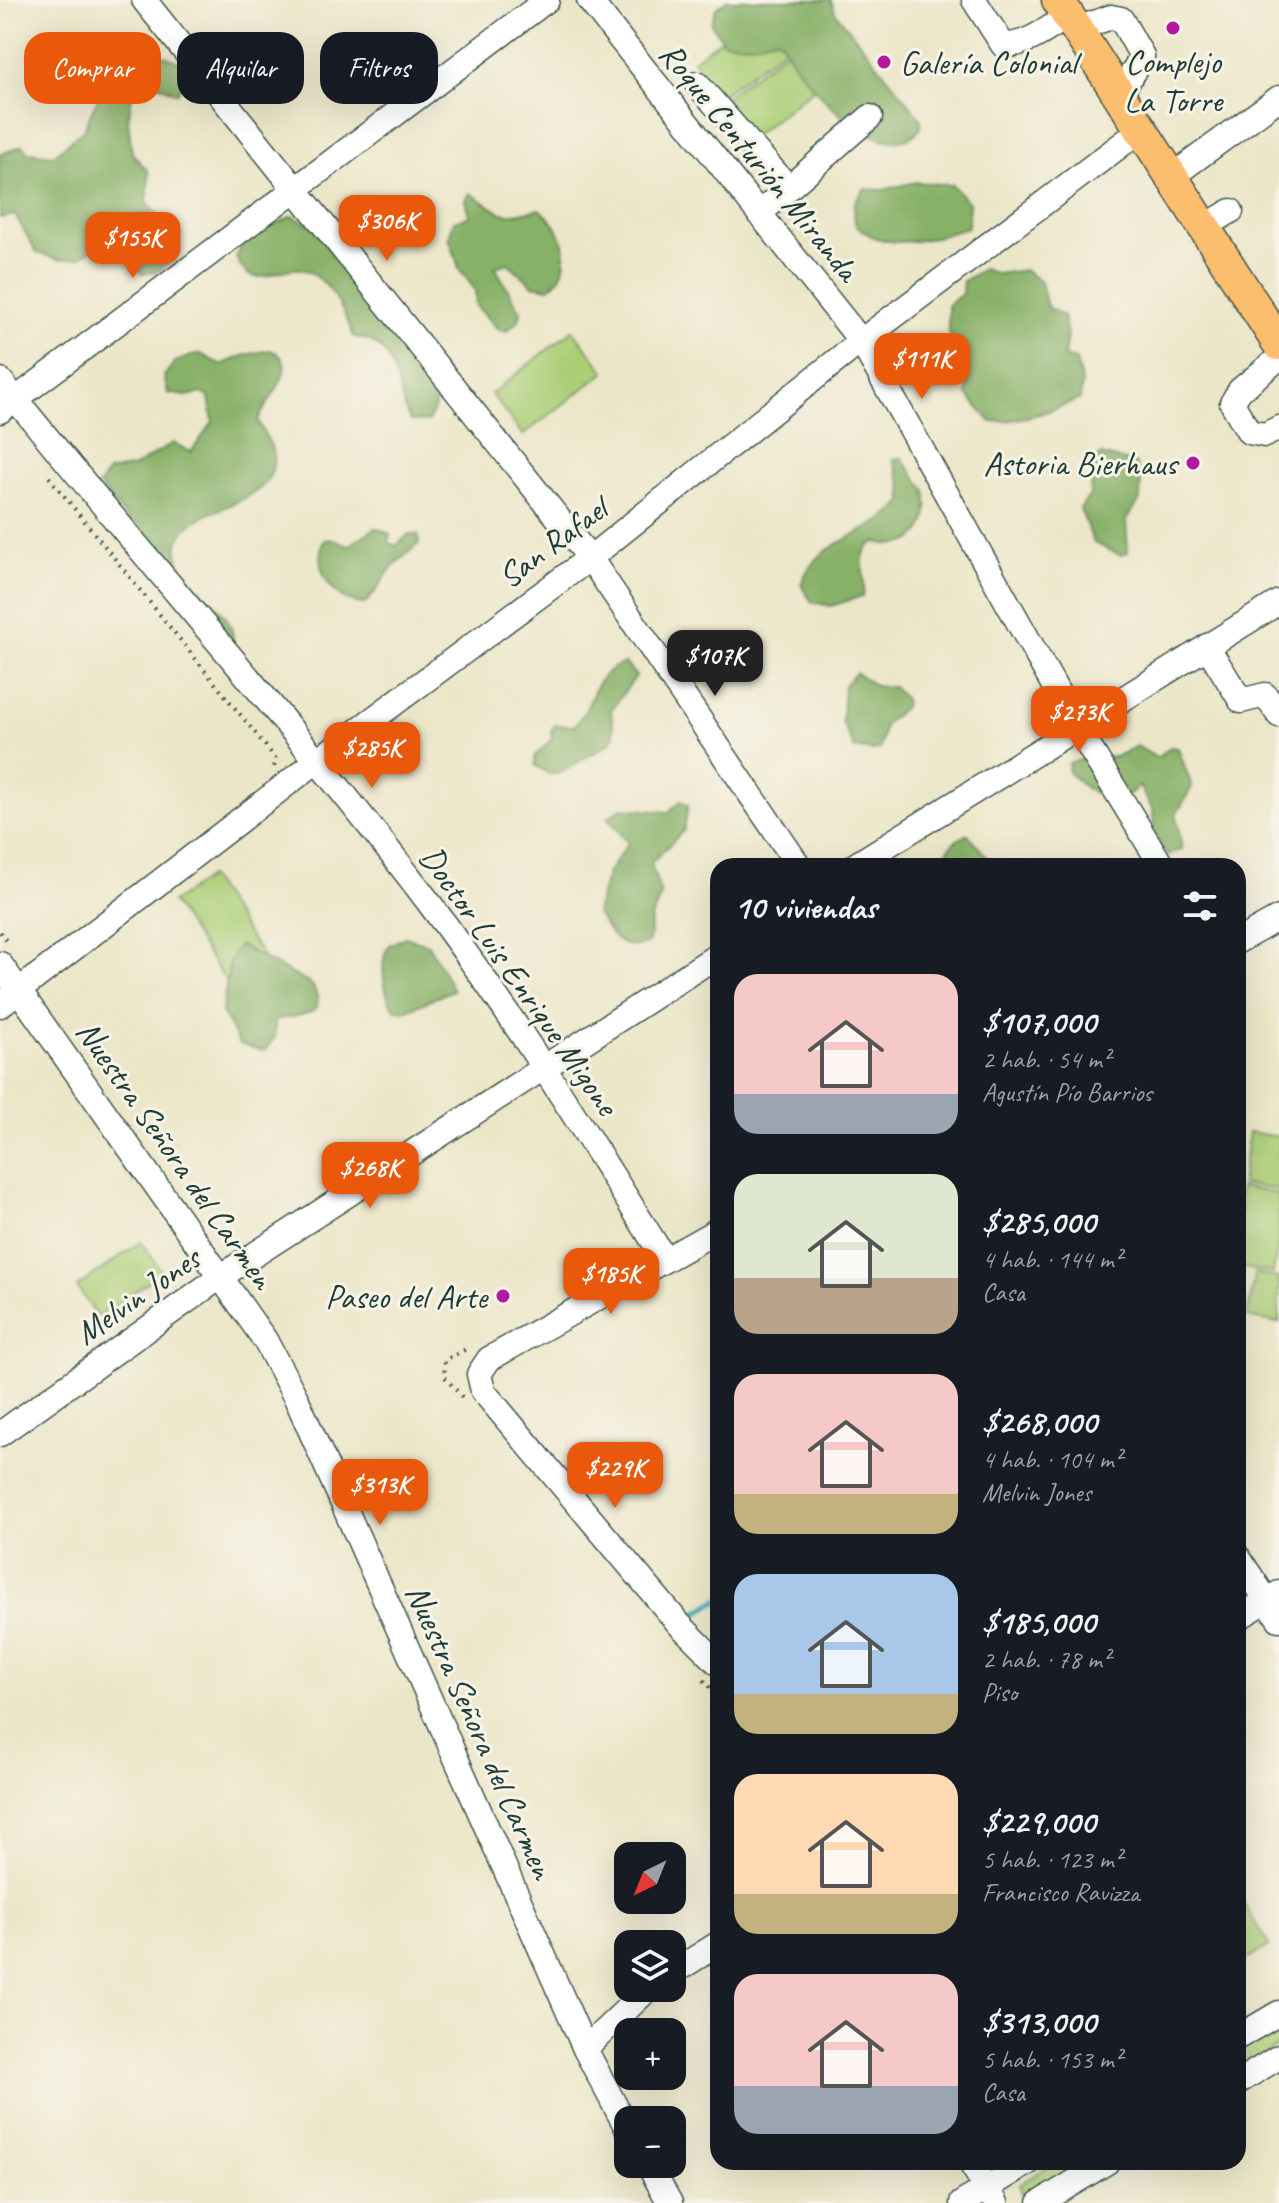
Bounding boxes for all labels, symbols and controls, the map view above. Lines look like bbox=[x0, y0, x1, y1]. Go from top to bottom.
marker: Complejo La Torre bbox=[1164, 19, 1182, 37]
chip: Comprar bbox=[24, 32, 161, 104]
chip: Alquilar bbox=[177, 32, 304, 104]
chip: Filtros bbox=[320, 32, 438, 104]
street label: Roque Centurión Miranda bbox=[650, 33, 871, 292]
place label: Complejo La Torre bbox=[1124, 40, 1224, 122]
place label: Galería Colonial bbox=[900, 41, 1083, 84]
marker: Galería Colonial bbox=[875, 53, 893, 71]
pin: $306K bbox=[331, 195, 443, 263]
text: $306K bbox=[357, 204, 417, 237]
pin: $155K bbox=[77, 212, 189, 280]
text: $155K bbox=[103, 221, 163, 254]
pin: $111K bbox=[866, 333, 978, 401]
text: $111K bbox=[892, 342, 952, 375]
place label: Astoria Bierhaus bbox=[983, 442, 1180, 485]
marker: Astoria Bierhaus bbox=[1184, 454, 1202, 472]
street label: San Rafael bbox=[489, 484, 620, 597]
pin: $107K bbox=[659, 630, 771, 698]
text: $107K bbox=[685, 639, 745, 672]
pin: $273K bbox=[1023, 686, 1135, 754]
text: $273K bbox=[1049, 695, 1109, 728]
pin: $285K bbox=[316, 722, 428, 790]
text: $285K bbox=[342, 731, 402, 764]
street label: Doctor Luis Enrique Migone bbox=[411, 837, 630, 1126]
icon: filters bbox=[1178, 884, 1222, 928]
text: 10 viviendas bbox=[734, 885, 877, 928]
text: $107,000 bbox=[982, 1000, 1096, 1043]
icon: home bbox=[798, 1006, 894, 1102]
street label: Nuestra Señora del Carmen bbox=[67, 1012, 285, 1298]
text: 2 hab. · 54 m² bbox=[982, 1043, 1110, 1076]
text: Agustín Pío Barrios bbox=[982, 1076, 1152, 1109]
pin: $268K bbox=[314, 1142, 426, 1210]
text: $268K bbox=[340, 1151, 400, 1184]
text: $285,000 bbox=[982, 1200, 1095, 1243]
icon: home bbox=[798, 1206, 894, 1302]
street label: Melvin Jones bbox=[66, 1235, 210, 1354]
text: 4 hab. · 144 m² bbox=[982, 1243, 1122, 1276]
pin: $185K bbox=[555, 1248, 667, 1316]
text: $185K bbox=[581, 1257, 641, 1290]
place label: Paseo del Arte bbox=[325, 1275, 489, 1318]
text: Casa bbox=[982, 1276, 1025, 1309]
marker: Paseo del Arte bbox=[494, 1287, 512, 1305]
text: $268,000 bbox=[982, 1400, 1097, 1443]
icon: home bbox=[798, 1406, 894, 1502]
pin: $229K bbox=[559, 1442, 671, 1510]
text: 4 hab. · 104 m² bbox=[982, 1443, 1122, 1476]
text: $229K bbox=[585, 1451, 645, 1484]
pin: $313K bbox=[324, 1459, 436, 1527]
text: $313K bbox=[350, 1468, 410, 1501]
text: Melvin Jones bbox=[982, 1476, 1091, 1509]
street label: Nuestra Señora del Carmen bbox=[396, 1577, 566, 1887]
text: $185,000 bbox=[982, 1600, 1095, 1643]
icon: home bbox=[798, 1606, 894, 1702]
text: 2 hab. · 78 m² bbox=[982, 1643, 1110, 1676]
text: Piso bbox=[982, 1676, 1017, 1709]
text: $229,000 bbox=[982, 1800, 1095, 1843]
icon: home bbox=[798, 1806, 894, 1902]
north arrow bbox=[614, 1842, 686, 1914]
map controls bbox=[614, 1842, 686, 2178]
text: 5 hab. · 123 m² bbox=[982, 1843, 1122, 1876]
text: Francisco Ravizza bbox=[982, 1876, 1139, 1909]
button: layers bbox=[614, 1930, 686, 2002]
text: $313,000 bbox=[982, 2000, 1096, 2043]
icon: home bbox=[798, 2006, 894, 2102]
button: + bbox=[614, 2018, 686, 2090]
text: 5 hab. · 153 m² bbox=[982, 2043, 1122, 2076]
text: Casa bbox=[982, 2076, 1025, 2109]
button: − bbox=[614, 2106, 686, 2178]

